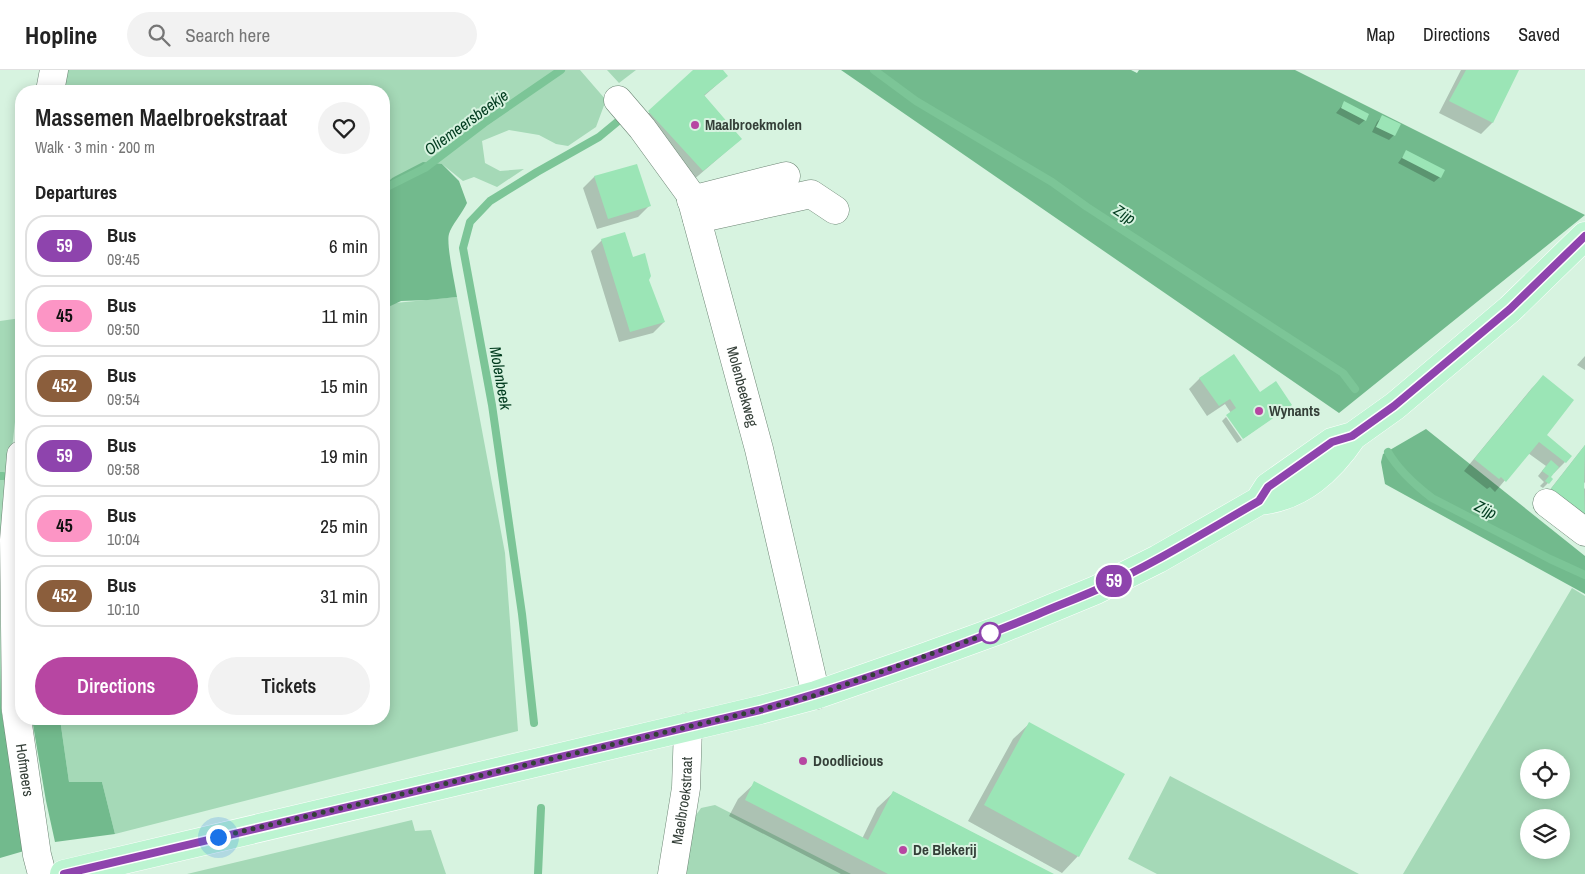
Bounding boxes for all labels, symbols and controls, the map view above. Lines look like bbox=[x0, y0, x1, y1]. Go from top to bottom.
search box bbox=[127, 12, 477, 57]
text: Hopline bbox=[25, 19, 97, 51]
icon: search bbox=[145, 21, 173, 49]
text: Search here bbox=[185, 22, 270, 48]
text: Map bbox=[1366, 22, 1395, 47]
text: Directions bbox=[1423, 22, 1490, 47]
text: Saved bbox=[1518, 22, 1560, 47]
water label: Oliemeersbeekje bbox=[419, 84, 513, 160]
text: Massemen Maelbroekstraat bbox=[35, 101, 287, 133]
button: heart bbox=[318, 102, 370, 154]
place label: Maalbroekmolen bbox=[705, 114, 802, 135]
marker: Maalbroekmolen bbox=[689, 119, 701, 131]
text: Walk · 3 min · 200 m bbox=[35, 136, 155, 158]
text: Departures bbox=[35, 179, 117, 205]
water label: Zijp bbox=[1109, 198, 1140, 229]
text: Bus bbox=[107, 222, 136, 248]
text: 59 bbox=[56, 233, 73, 258]
text: 6 min bbox=[329, 233, 368, 259]
text: 09:45 bbox=[107, 248, 140, 270]
text: Bus bbox=[107, 292, 136, 318]
text: 45 bbox=[56, 303, 73, 328]
text: 11 min bbox=[322, 303, 368, 329]
text: 09:50 bbox=[107, 318, 140, 340]
water label: Molenbeek bbox=[485, 344, 517, 412]
street label: Molenbeekweg bbox=[722, 344, 764, 429]
text: Bus bbox=[107, 362, 136, 388]
text: 452 bbox=[52, 373, 77, 398]
text: 15 min bbox=[320, 373, 368, 399]
text: 09:54 bbox=[107, 388, 140, 410]
place label: Wynants bbox=[1269, 400, 1320, 421]
marker: Wynants bbox=[1253, 405, 1265, 417]
text: Bus bbox=[107, 432, 136, 458]
text: 59 bbox=[56, 443, 73, 468]
text: 19 min bbox=[320, 443, 368, 469]
text: 09:58 bbox=[107, 458, 140, 480]
water label: Zijp bbox=[1470, 494, 1501, 524]
text: Bus bbox=[107, 502, 136, 528]
text: 45 bbox=[56, 513, 73, 538]
text: 25 min bbox=[320, 513, 368, 539]
text: 10:04 bbox=[107, 528, 140, 550]
line badge: 59 bbox=[1092, 565, 1136, 597]
text: 59 bbox=[1106, 568, 1122, 593]
text: Bus bbox=[107, 572, 136, 598]
text: 452 bbox=[52, 583, 77, 608]
text: 31 min bbox=[320, 583, 368, 609]
text: 10:10 bbox=[107, 598, 140, 620]
unlabelled marker bbox=[979, 622, 1001, 644]
button: Directions bbox=[35, 657, 198, 715]
button: Tickets bbox=[208, 657, 370, 715]
street label: Hofmeers bbox=[11, 742, 39, 798]
map controls bbox=[1520, 749, 1570, 859]
button: locate bbox=[1520, 749, 1570, 799]
place label: Doodlicious bbox=[813, 750, 884, 771]
marker: Doodlicious bbox=[797, 755, 809, 767]
street label: Maelbroekstraat bbox=[666, 756, 697, 846]
button: layers bbox=[1520, 809, 1570, 859]
your location bbox=[206, 825, 231, 850]
place label: De Blekerij bbox=[913, 839, 977, 860]
marker: De Blekerij bbox=[897, 844, 909, 856]

